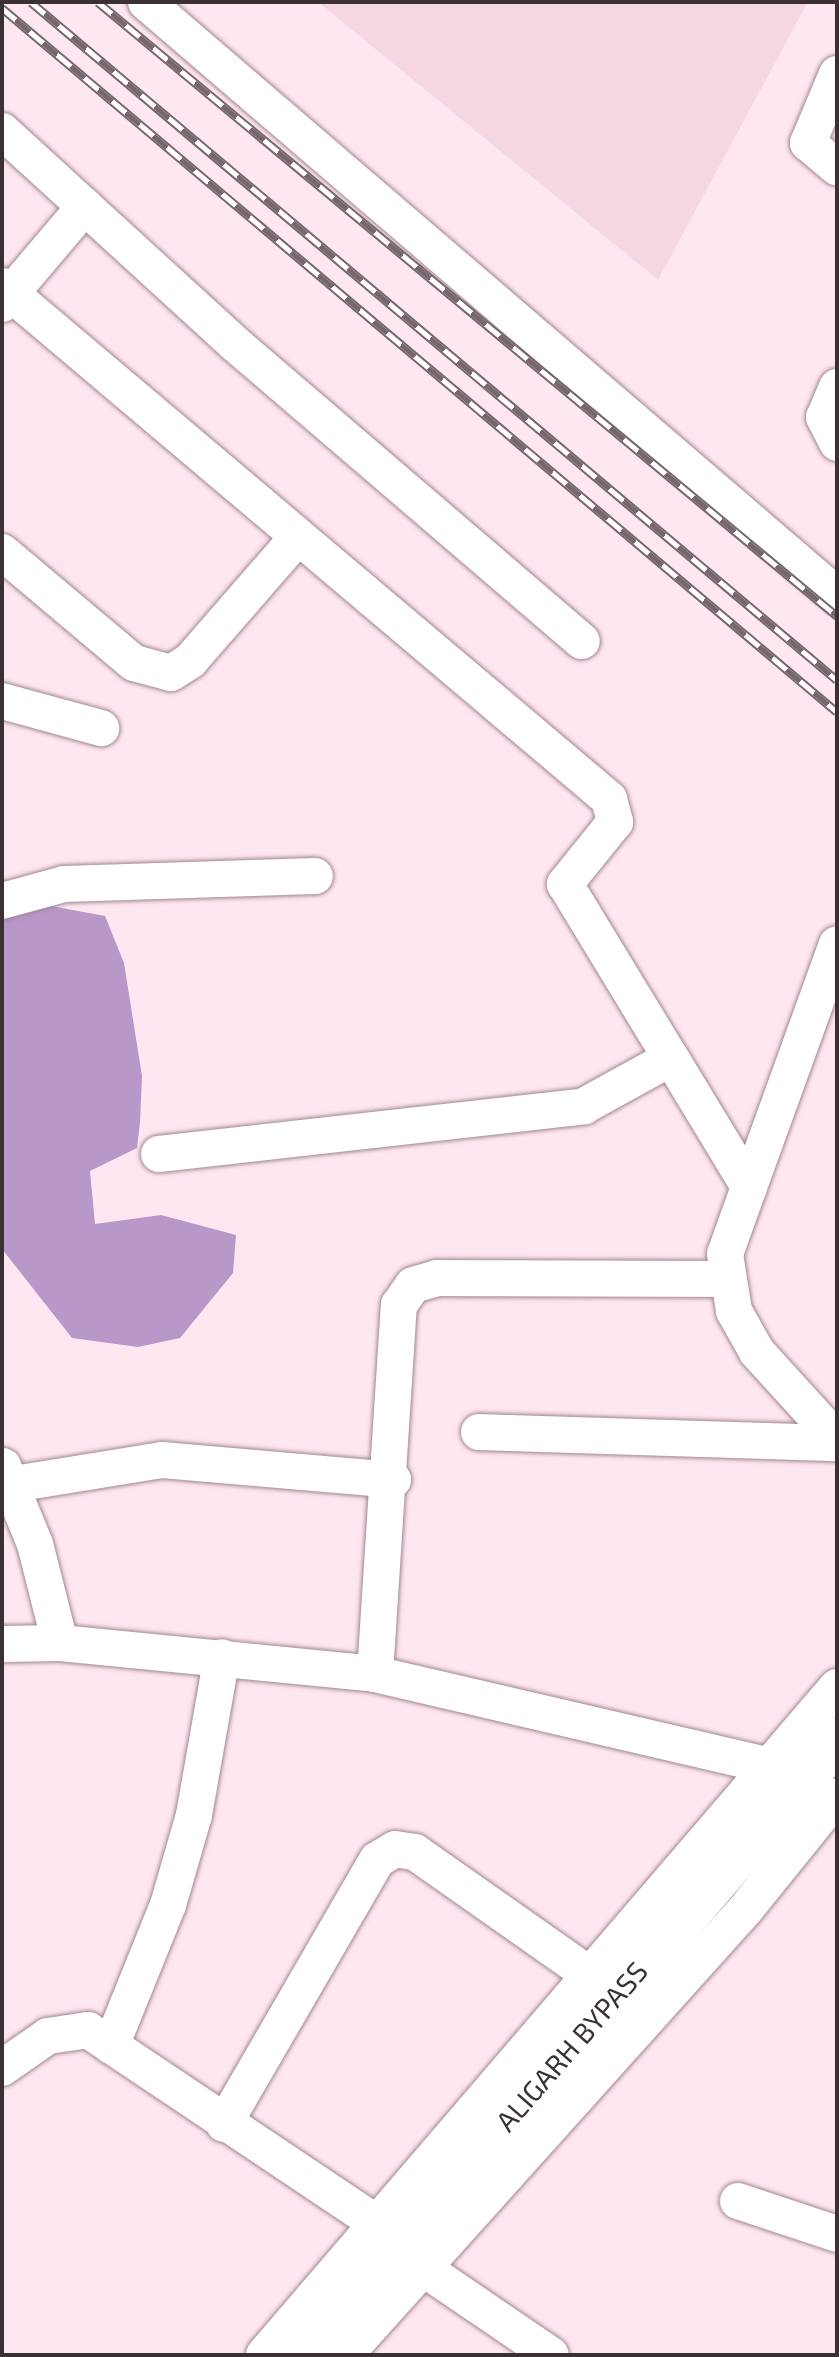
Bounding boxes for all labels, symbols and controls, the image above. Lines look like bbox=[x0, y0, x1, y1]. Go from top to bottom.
street label: ALIGARH BYPASS bbox=[488, 1954, 654, 2138]

